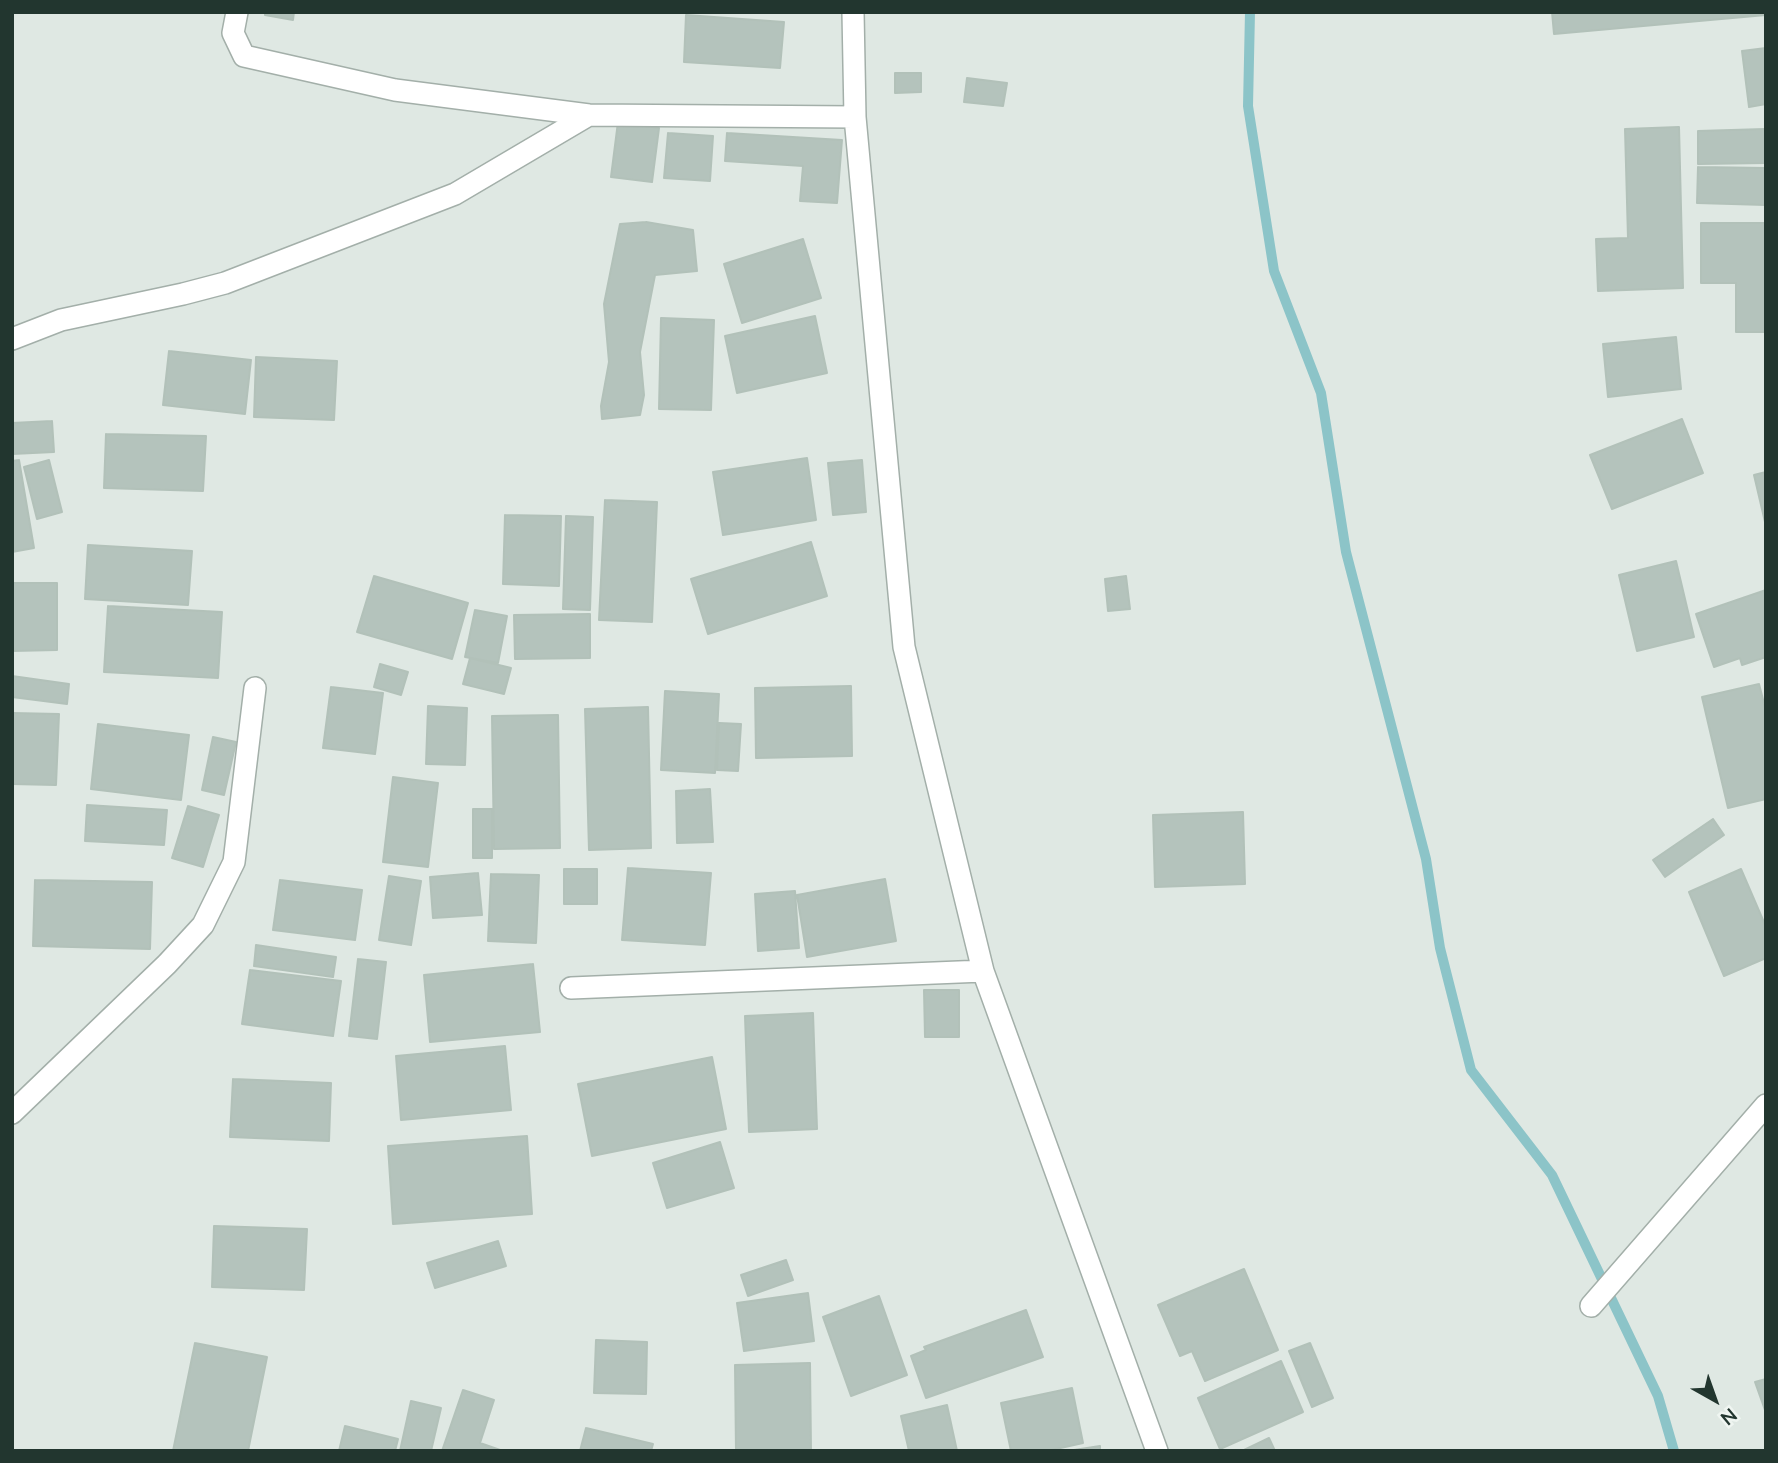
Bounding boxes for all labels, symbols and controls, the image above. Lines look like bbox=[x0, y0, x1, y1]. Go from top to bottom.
north arrow bbox=[1680, 1365, 1750, 1435]
text: N bbox=[1715, 1402, 1742, 1431]

